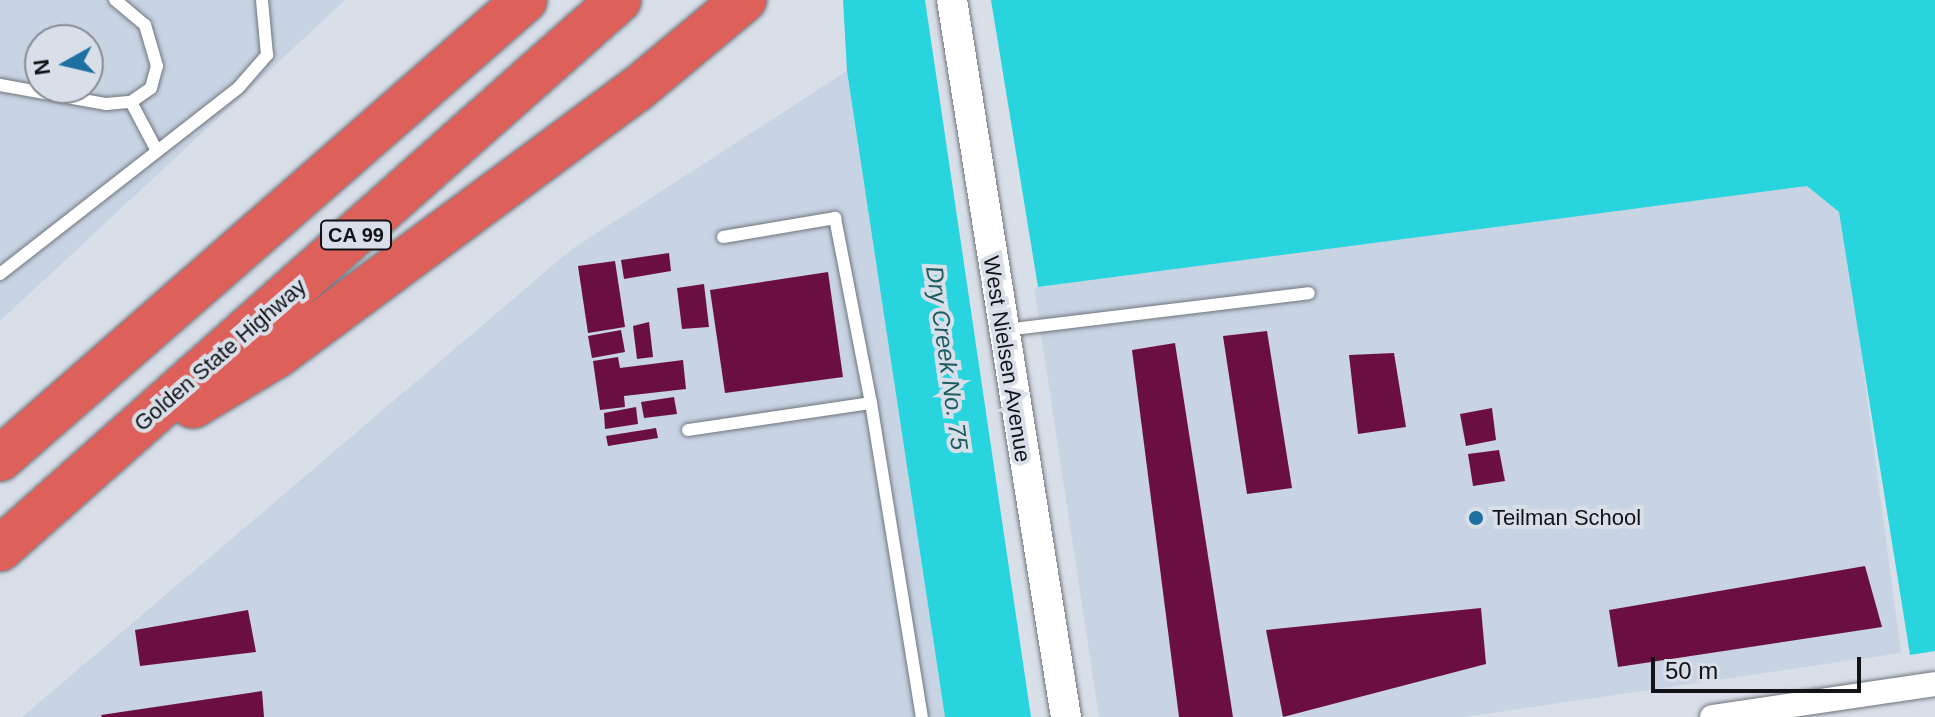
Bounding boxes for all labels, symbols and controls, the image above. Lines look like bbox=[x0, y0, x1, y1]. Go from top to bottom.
north arrow bbox=[24, 24, 104, 104]
text: N bbox=[28, 58, 55, 77]
road number: CA 99 bbox=[318, 219, 394, 251]
street label: West Nielsen Avenue bbox=[978, 253, 1036, 465]
water label: Dry Creek No. 75 bbox=[920, 264, 974, 452]
street label: Golden State Highway bbox=[129, 273, 311, 437]
place label: Teilman School bbox=[1492, 505, 1641, 531]
marker: Teilman School bbox=[1467, 509, 1485, 527]
scale bar bbox=[1655, 641, 1865, 691]
text: 50 m bbox=[1665, 657, 1718, 684]

